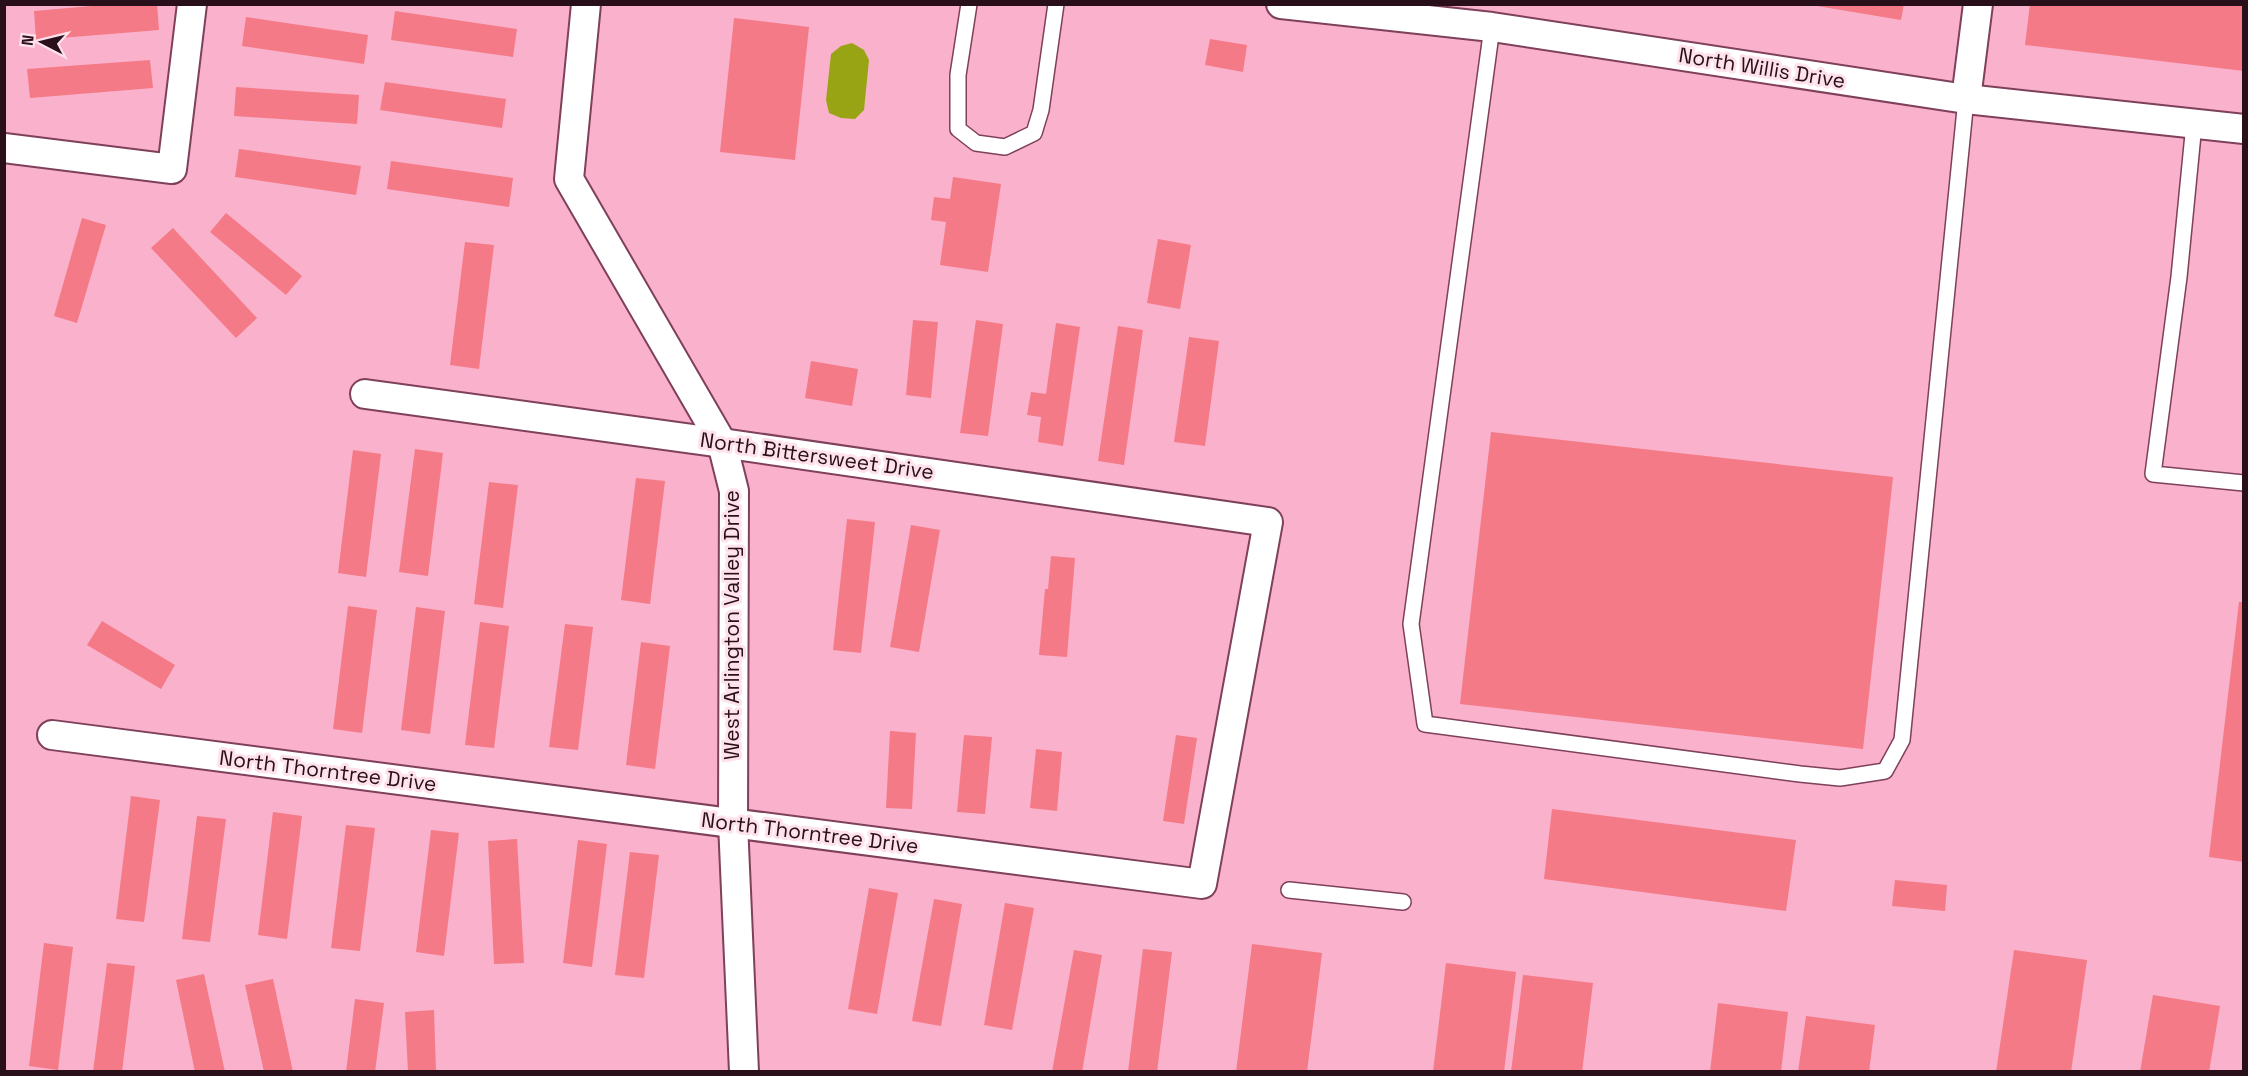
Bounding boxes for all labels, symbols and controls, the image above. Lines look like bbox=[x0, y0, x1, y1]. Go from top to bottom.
north arrow bbox=[12, 12, 72, 72]
text: N bbox=[17, 34, 39, 47]
street label: North Willis Drive bbox=[1677, 41, 1847, 94]
street label: North Bittersweet Drive bbox=[698, 426, 936, 485]
street label: West Arlington Valley Drive bbox=[718, 490, 745, 760]
street label: North Thorntree Drive bbox=[218, 744, 438, 797]
street label: North Thorntree Drive bbox=[700, 806, 920, 859]

